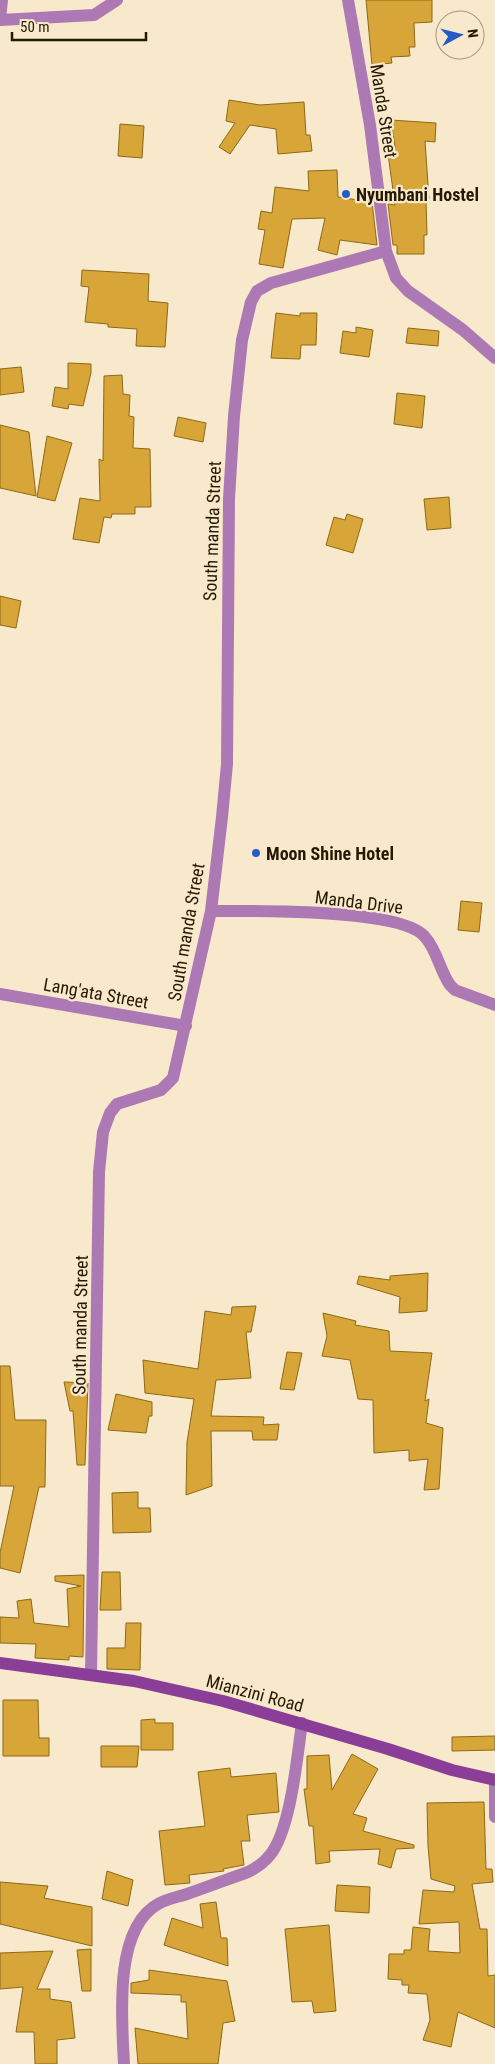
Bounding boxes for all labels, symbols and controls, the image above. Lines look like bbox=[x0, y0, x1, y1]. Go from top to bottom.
scale bar bbox=[12, 10, 146, 42]
north arrow bbox=[435, 10, 485, 60]
text: 50 m bbox=[20, 18, 50, 36]
text: N bbox=[464, 28, 481, 39]
street label: Manda Street bbox=[366, 63, 402, 159]
place label: Nyumbani Hostel bbox=[356, 184, 479, 205]
marker: Nyumbani Hostel bbox=[340, 188, 352, 200]
street label: South manda Street bbox=[199, 461, 225, 601]
place label: Moon Shine Hotel bbox=[266, 843, 394, 864]
marker: Moon Shine Hotel bbox=[250, 847, 262, 859]
street label: South manda Street bbox=[164, 861, 208, 1003]
street label: Manda Drive bbox=[314, 886, 404, 918]
street label: Lang'ata Street bbox=[42, 973, 150, 1013]
street label: South manda Street bbox=[68, 1255, 92, 1395]
street label: Mianzini Road bbox=[204, 1670, 306, 1716]

